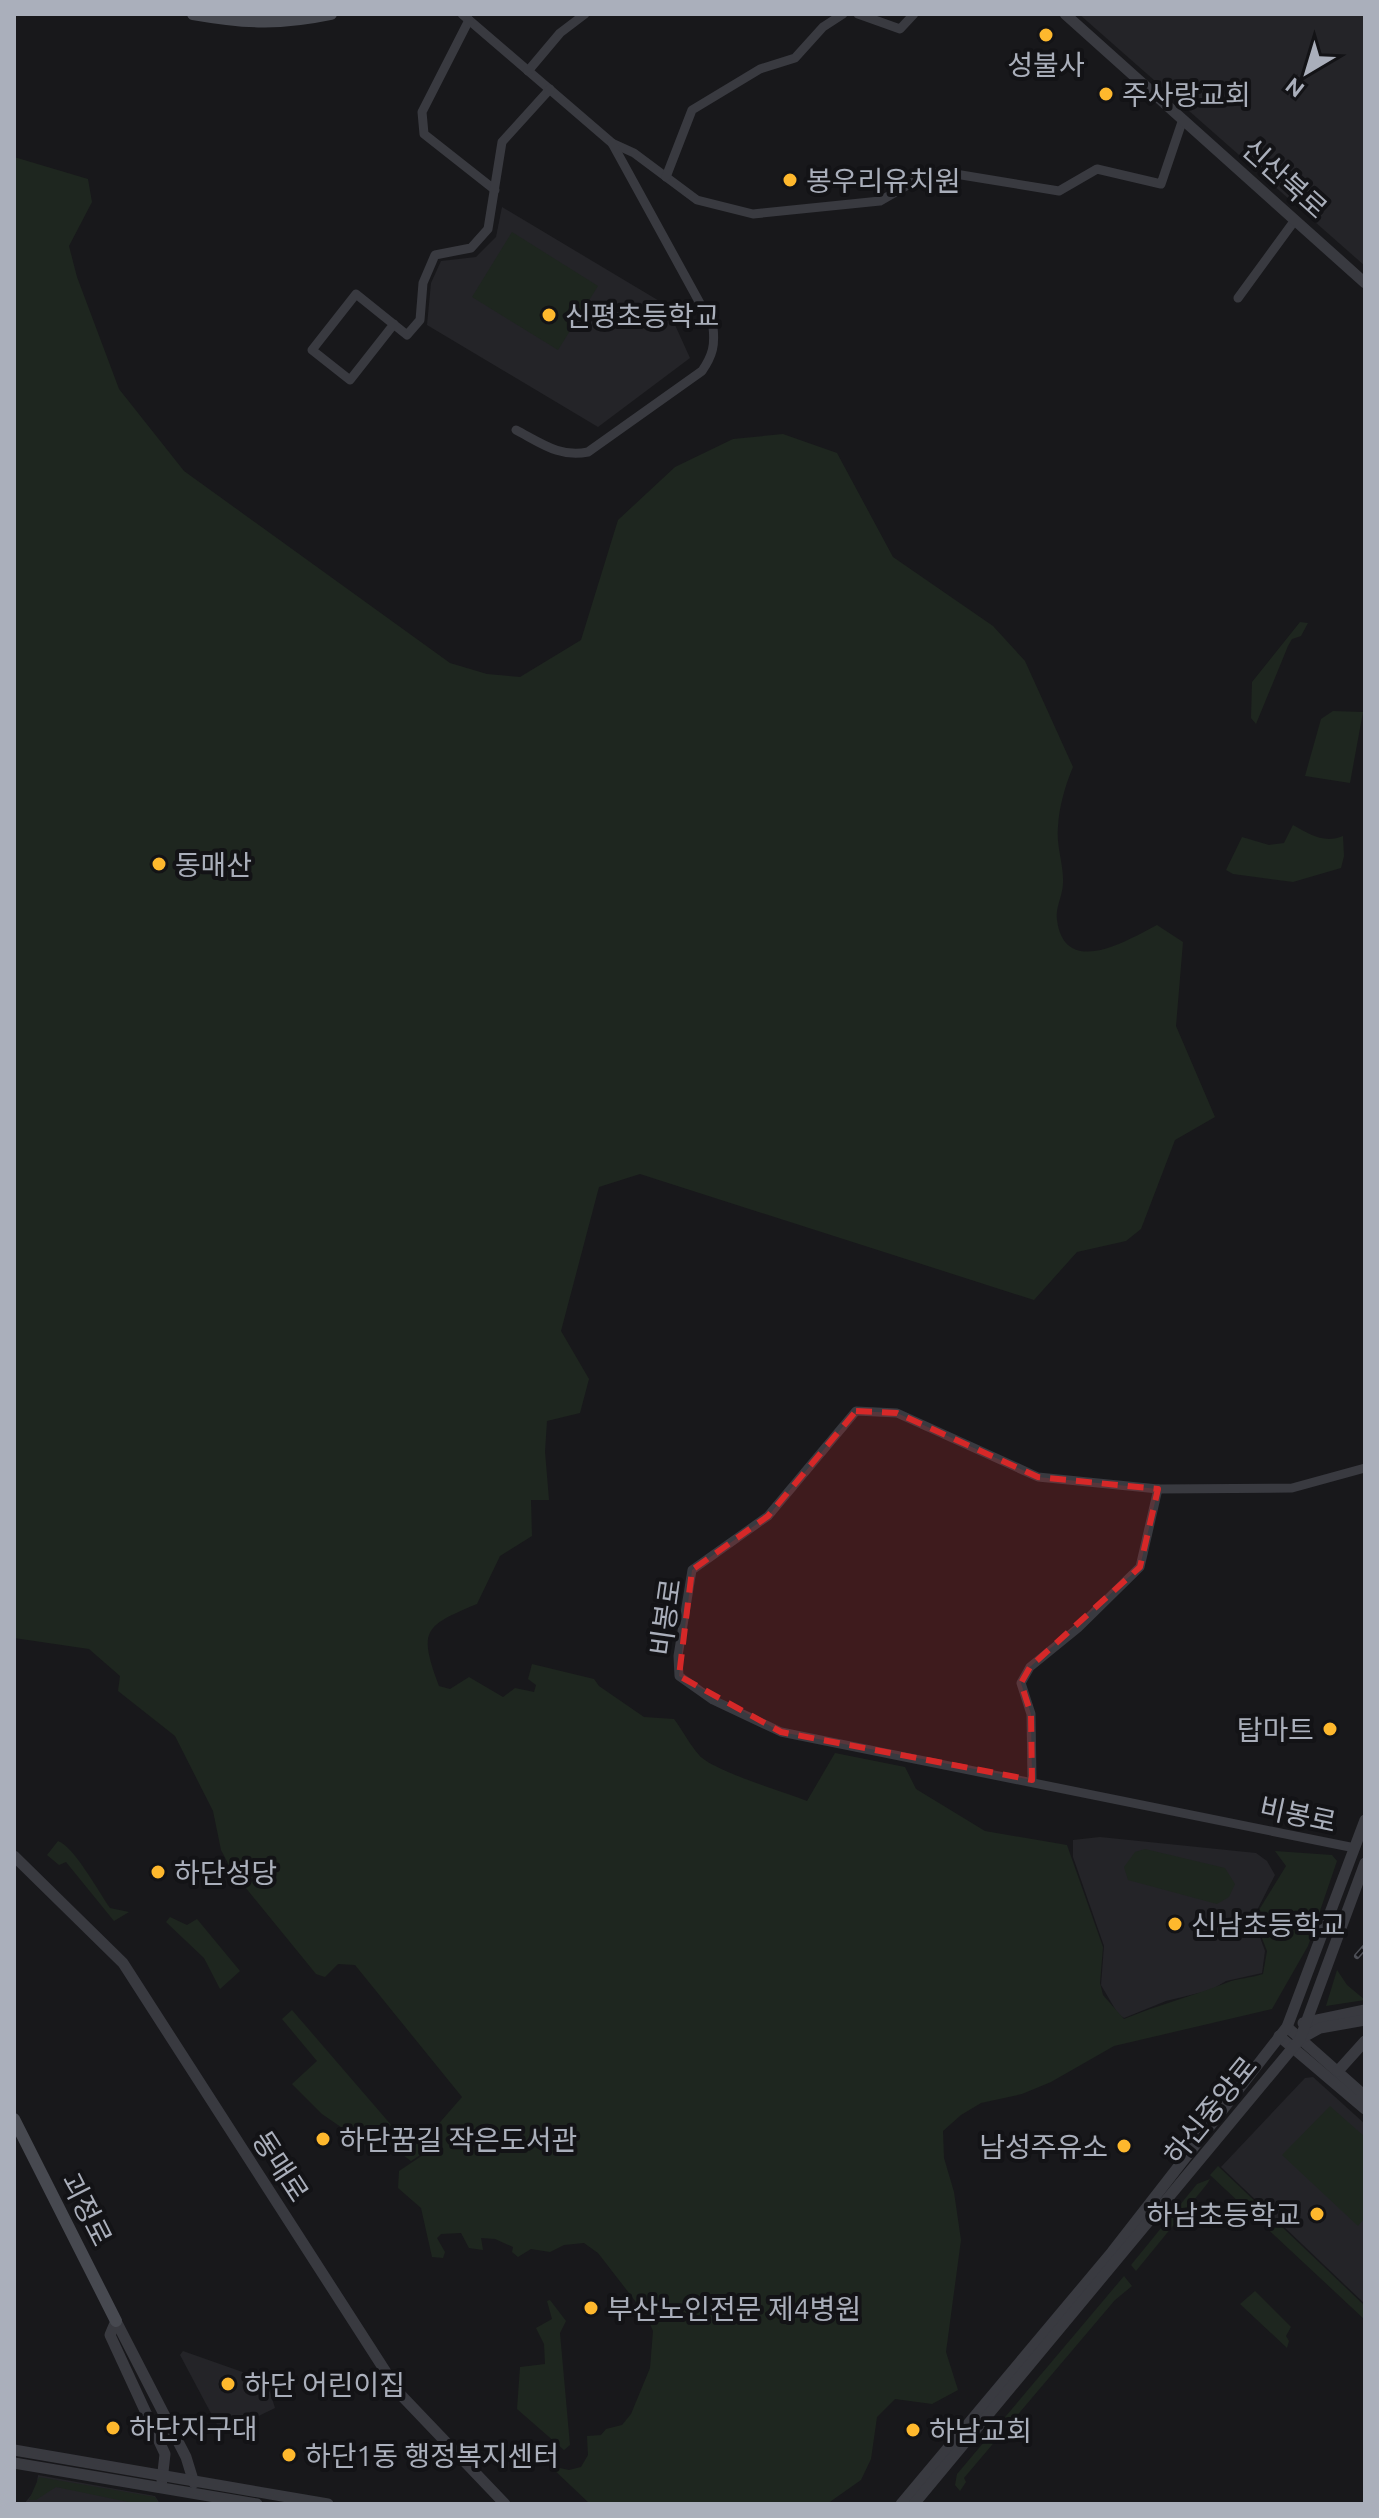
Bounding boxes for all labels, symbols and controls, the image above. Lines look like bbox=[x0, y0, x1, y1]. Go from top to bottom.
marker: 성불사 bbox=[1037, 26, 1055, 44]
north arrow bbox=[1267, 32, 1347, 112]
place label: 성불사 bbox=[1007, 49, 1085, 80]
text: N bbox=[1280, 73, 1309, 103]
place label: 주사랑교회 bbox=[1122, 79, 1251, 110]
marker: 주사랑교회 bbox=[1097, 85, 1115, 103]
street label: 신산북로 bbox=[1236, 132, 1334, 224]
place label: 봉우리유치원 bbox=[806, 165, 961, 196]
marker: 봉우리유치원 bbox=[781, 171, 799, 189]
place label: 신평초등학교 bbox=[565, 300, 720, 331]
marker: 신평초등학교 bbox=[540, 306, 558, 324]
place label: 동매산 bbox=[175, 849, 252, 880]
marker: 동매산 bbox=[150, 855, 168, 873]
street label: 비봉로 bbox=[644, 1577, 686, 1657]
place label: 탑마트 bbox=[1237, 1714, 1314, 1745]
marker: 탑마트 bbox=[1321, 1720, 1339, 1738]
street label: 비봉로 bbox=[1257, 1791, 1339, 1837]
place label: 하단성당 bbox=[174, 1857, 277, 1888]
marker: 하단성당 bbox=[149, 1863, 167, 1881]
place label: 신남초등학교 bbox=[1191, 1909, 1346, 1940]
marker: 신남초등학교 bbox=[1166, 1915, 1184, 1933]
street label: 하신중앙로 bbox=[1157, 2050, 1263, 2170]
place label: 하단꿈길 작은도서관 bbox=[339, 2124, 577, 2155]
street label: 동매로 bbox=[247, 2125, 315, 2207]
marker: 하단꿈길 작은도서관 bbox=[314, 2130, 332, 2148]
place label: 남성주유소 bbox=[979, 2131, 1108, 2162]
marker: 남성주유소 bbox=[1115, 2137, 1133, 2155]
street label: 괴정로 bbox=[56, 2168, 118, 2250]
place label: 하남초등학교 bbox=[1146, 2199, 1301, 2230]
marker: 하남초등학교 bbox=[1308, 2205, 1326, 2223]
place label: 부산노인전문 제4병원 bbox=[607, 2293, 861, 2324]
marker: 부산노인전문 제4병원 bbox=[582, 2299, 600, 2317]
place label: 하단 어린이집 bbox=[244, 2369, 405, 2400]
marker: 하단 어린이집 bbox=[219, 2375, 237, 2393]
place label: 하단지구대 bbox=[129, 2413, 258, 2444]
place label: 하남교회 bbox=[929, 2415, 1032, 2446]
marker: 하단지구대 bbox=[104, 2419, 122, 2437]
marker: 하남교회 bbox=[904, 2421, 922, 2439]
place label: 하단1동 행정복지센터 bbox=[305, 2440, 559, 2471]
marker: 하단1동 행정복지센터 bbox=[280, 2446, 298, 2464]

